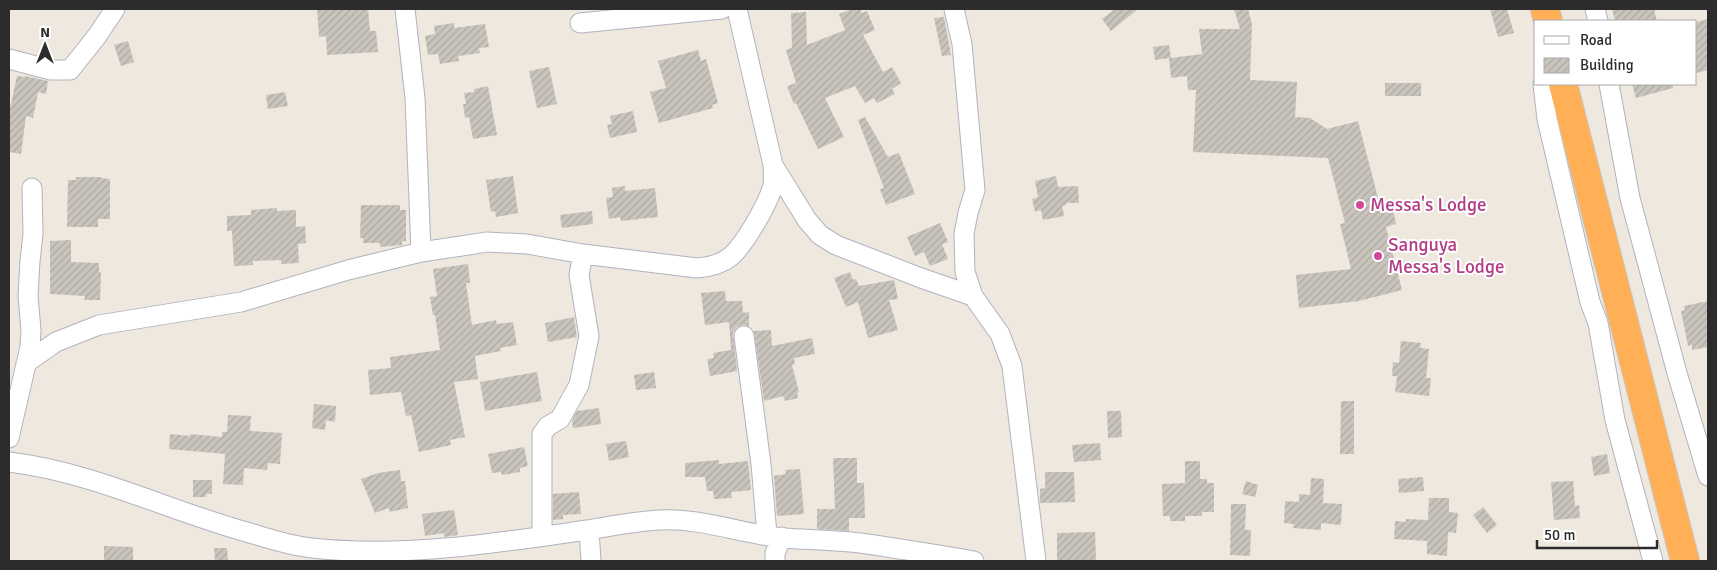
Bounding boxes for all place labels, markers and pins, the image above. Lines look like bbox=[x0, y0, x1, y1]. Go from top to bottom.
place label: Messa's Lodge bbox=[1370, 193, 1486, 217]
marker: Messa's Lodge bbox=[1354, 199, 1366, 211]
place label: Sanguya Messa's Lodge bbox=[1388, 233, 1504, 279]
marker: Sanguya Messa's Lodge bbox=[1372, 250, 1384, 262]

